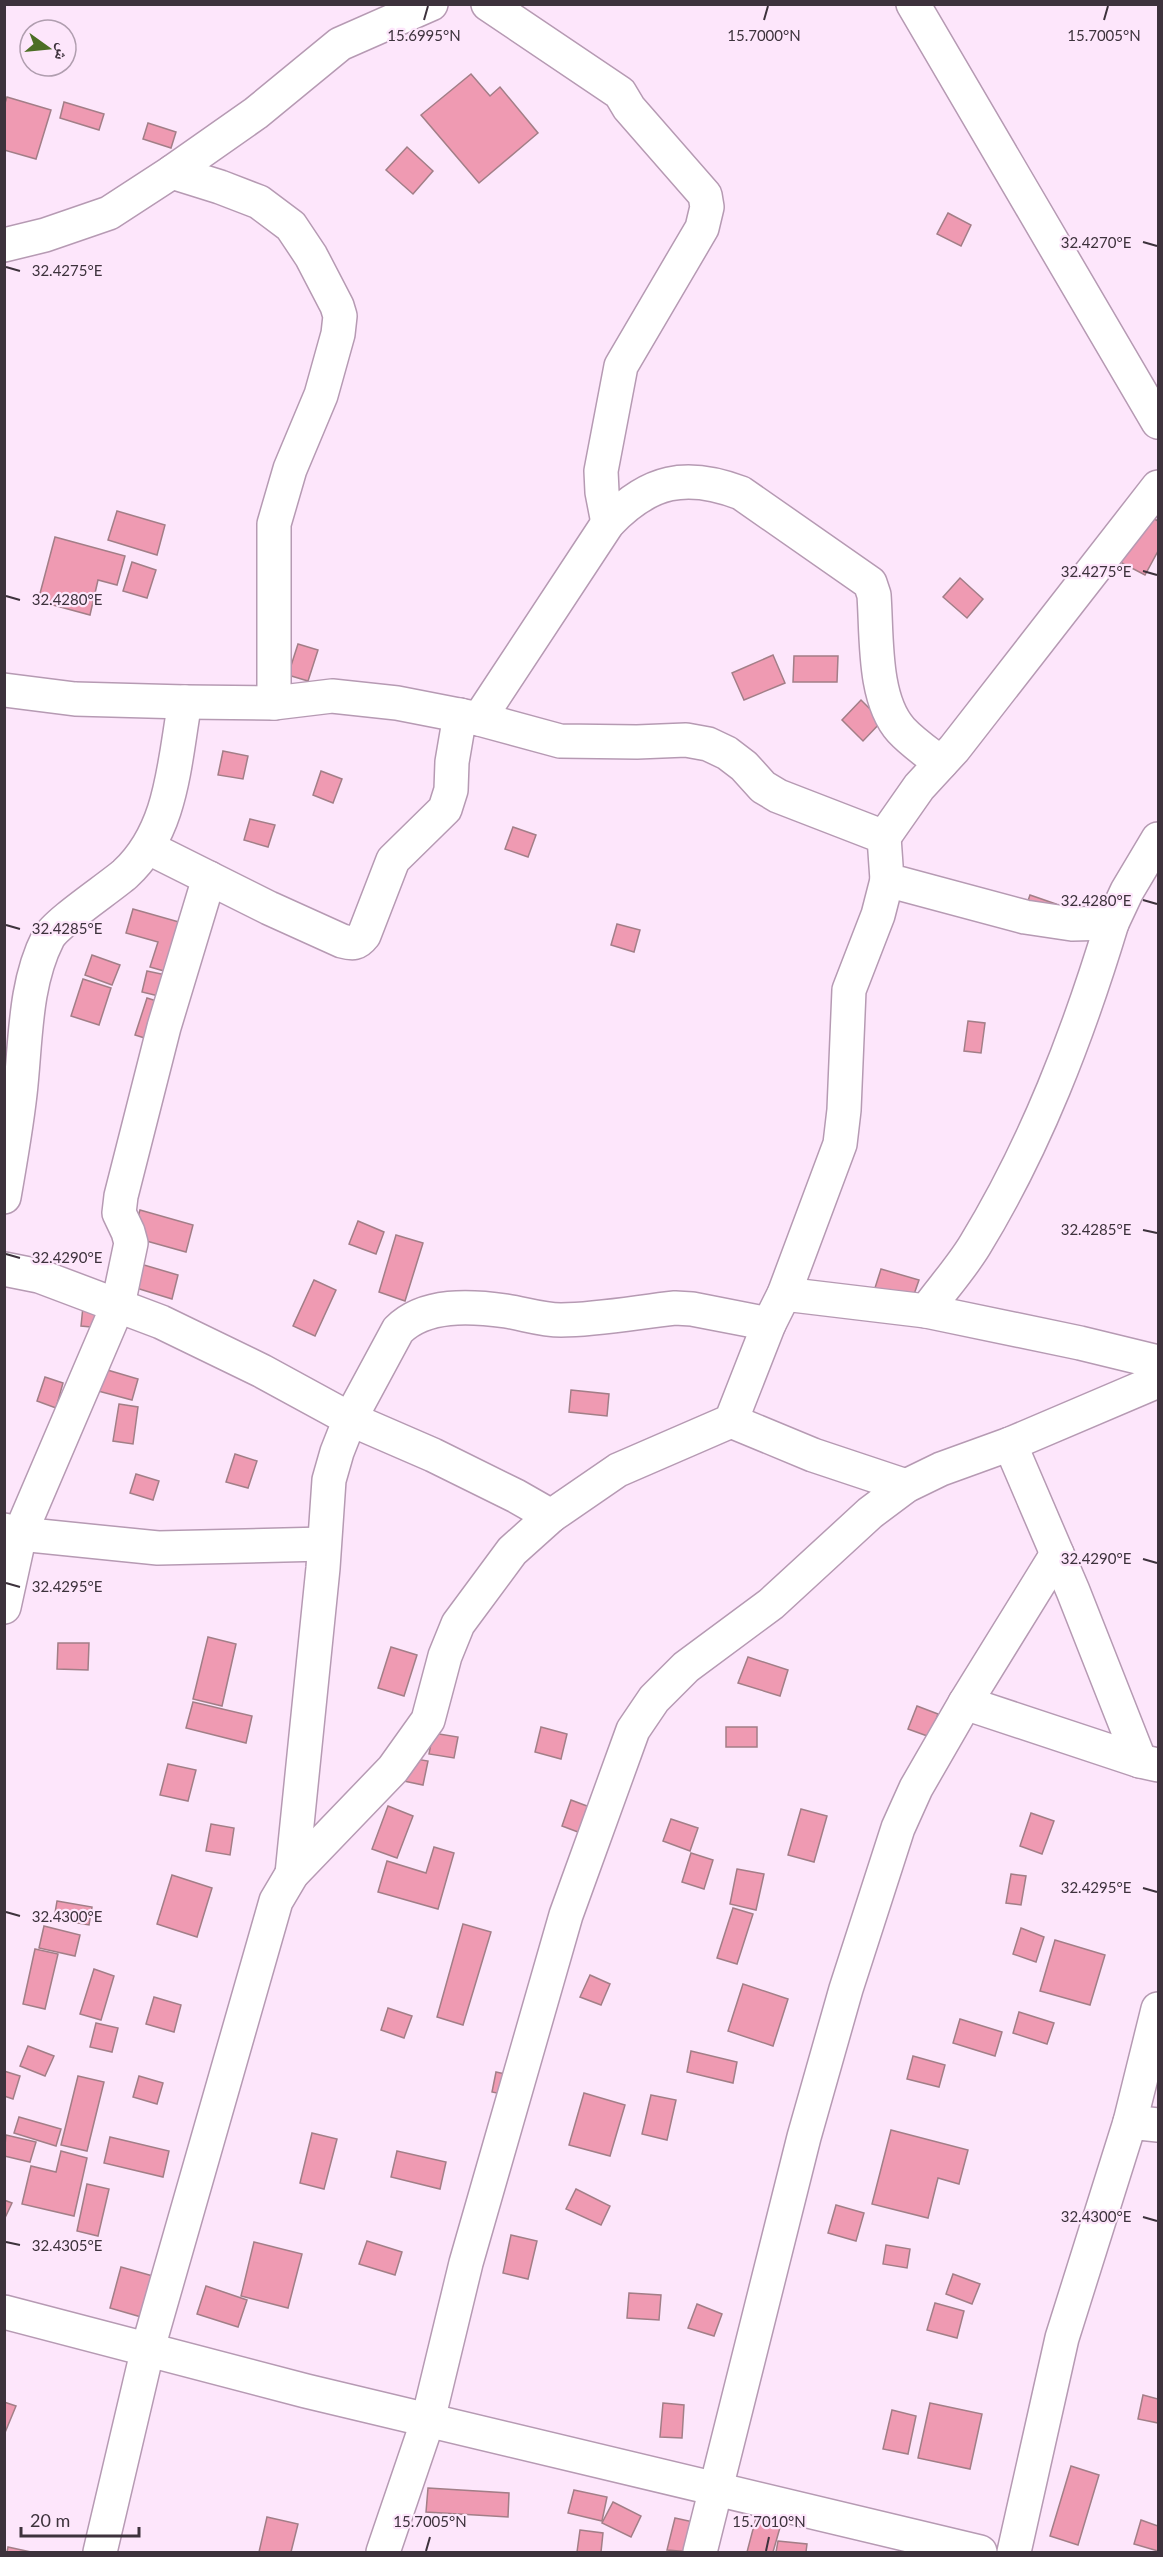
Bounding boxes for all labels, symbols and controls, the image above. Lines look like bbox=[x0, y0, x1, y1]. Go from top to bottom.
north arrow bbox=[18, 18, 78, 78]
text: 15.6995°N bbox=[387, 26, 461, 44]
text: 15.7000°N bbox=[727, 26, 801, 44]
text: 15.7005°N bbox=[1067, 26, 1141, 44]
text: ش bbox=[51, 41, 74, 63]
text: 32.4270°E bbox=[1061, 233, 1131, 251]
text: 32.4275°E bbox=[32, 261, 102, 279]
text: 32.4275°E bbox=[1061, 562, 1131, 580]
text: 32.4280°E bbox=[32, 590, 102, 608]
text: 32.4280°E bbox=[1061, 891, 1131, 909]
text: 32.4285°E bbox=[32, 919, 102, 937]
text: 32.4285°E bbox=[1061, 1220, 1131, 1238]
text: 32.4290°E bbox=[32, 1248, 102, 1266]
text: 32.4290°E bbox=[1061, 1549, 1131, 1567]
text: 32.4295°E bbox=[32, 1577, 102, 1595]
text: 32.4295°E bbox=[1061, 1878, 1131, 1896]
text: 32.4300°E bbox=[32, 1907, 102, 1925]
text: 32.4300°E bbox=[1061, 2207, 1131, 2225]
text: 32.4305°E bbox=[32, 2236, 102, 2254]
scale bar bbox=[21, 2500, 140, 2538]
text: 20 m bbox=[30, 2509, 70, 2531]
text: 15.7005°N bbox=[393, 2512, 467, 2530]
text: 15.7010°N bbox=[732, 2512, 806, 2530]

